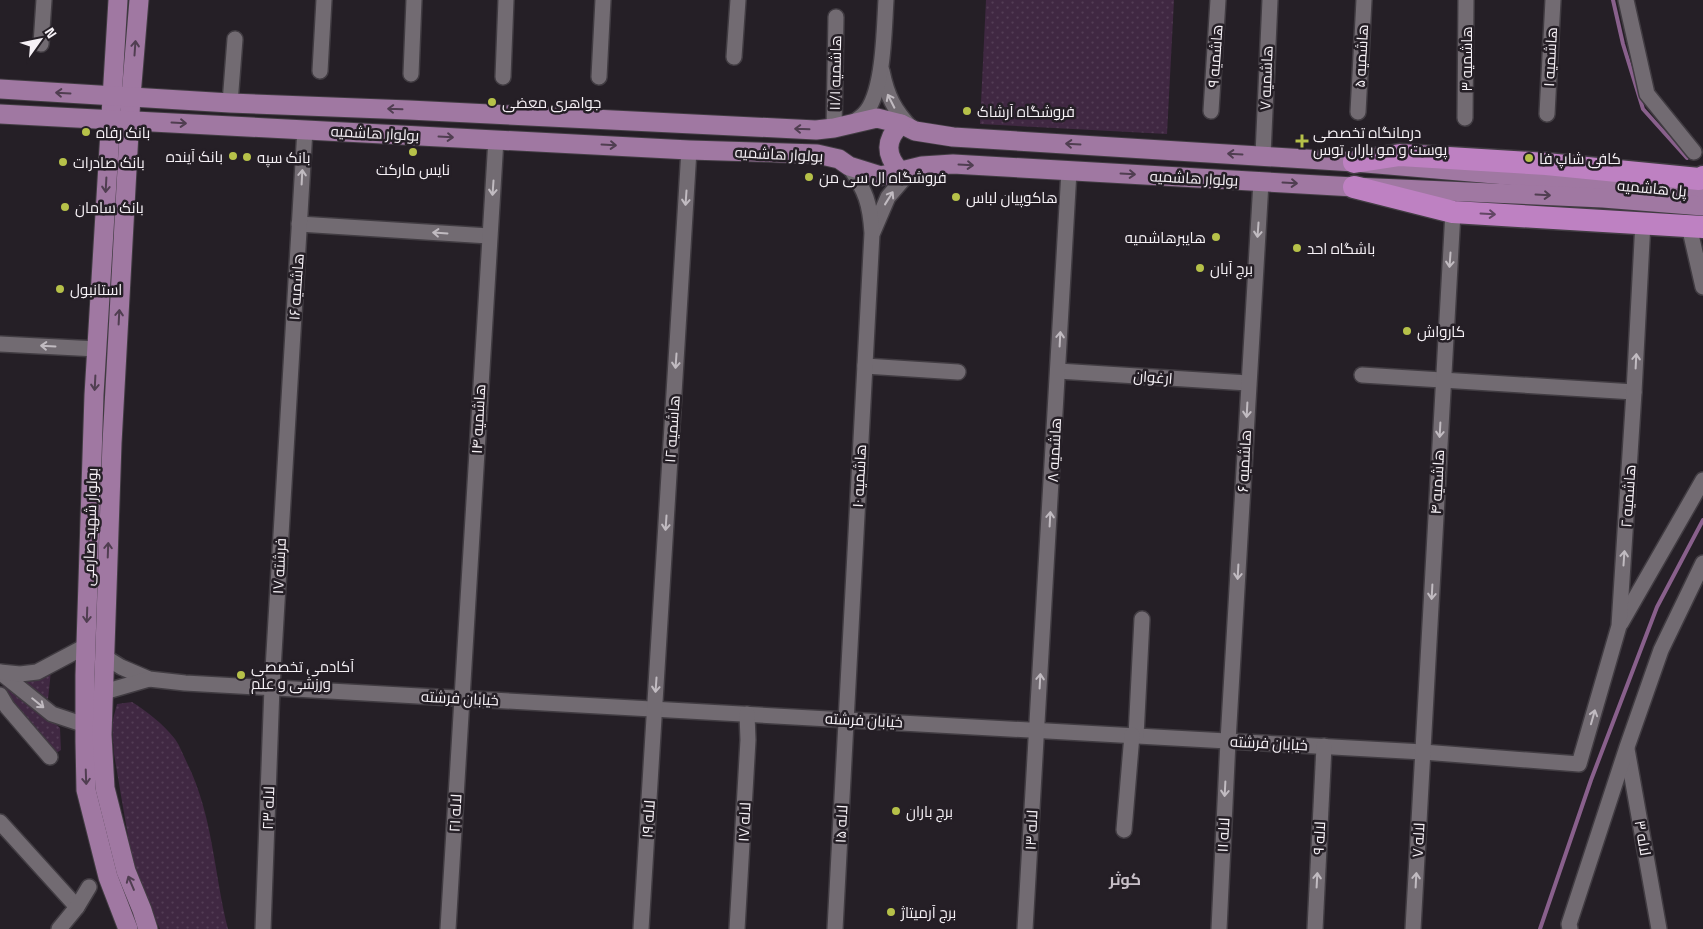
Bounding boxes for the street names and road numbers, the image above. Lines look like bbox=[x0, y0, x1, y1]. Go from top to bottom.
street label: هاشمیه ۹ bbox=[1201, 24, 1229, 88]
street label: هاشمیه ۵ bbox=[1348, 24, 1374, 88]
street label: هاشمیه ۳ bbox=[1455, 26, 1478, 92]
street label: هاشمیه ۱ bbox=[1537, 26, 1563, 88]
street label: هاشمیه ۱۱/۱ bbox=[823, 35, 847, 111]
street label: هاشمیه ۷ bbox=[1253, 45, 1279, 111]
street label: بولوار هاشمیه bbox=[330, 119, 420, 147]
street label: بولوار هاشمیه bbox=[734, 140, 824, 168]
street label: بولوار هاشمیه bbox=[1149, 164, 1239, 192]
street label: پل هاشمیه bbox=[1616, 174, 1688, 202]
street label: هاشمیه ۱۶ bbox=[282, 253, 310, 321]
street label: ارغوان bbox=[1132, 364, 1174, 390]
street label: هاشمیه ۱۴ bbox=[465, 384, 491, 454]
street label: هاشمیه ۱۲ bbox=[658, 394, 686, 464]
street label: هاشمیه ۸ bbox=[1041, 417, 1067, 483]
street label: هاشمیه ۶ bbox=[1231, 429, 1257, 493]
street label: هاشمیه ۱۰ bbox=[846, 444, 872, 508]
street label: هاشمیه ۴ bbox=[1424, 449, 1450, 515]
street label: هاشمیه ۲ bbox=[1614, 464, 1642, 528]
street label: بولوار شهید صارمی bbox=[76, 467, 104, 587]
street label: فرشته ۱۷ bbox=[266, 537, 292, 595]
street label: خیابان فرشته bbox=[420, 684, 500, 712]
street label: خیابان فرشته bbox=[824, 706, 904, 734]
street label: خیابان فرشته bbox=[1229, 729, 1309, 757]
street label: لاله ۲۳ bbox=[256, 786, 280, 830]
street label: لاله ۲۱ bbox=[443, 793, 467, 833]
street label: لاله ۱۹ bbox=[635, 799, 661, 839]
street label: لاله ۱۷ bbox=[731, 802, 757, 842]
street label: لاله ۱۵ bbox=[829, 804, 853, 844]
street label: لاله ۱۳ bbox=[1018, 809, 1044, 851]
street label: لاله ۱۱ bbox=[1211, 817, 1235, 853]
street label: لاله ۳ bbox=[1629, 818, 1657, 858]
street label: لاله ۹ bbox=[1307, 821, 1331, 855]
street label: لاله ۷ bbox=[1406, 822, 1430, 858]

